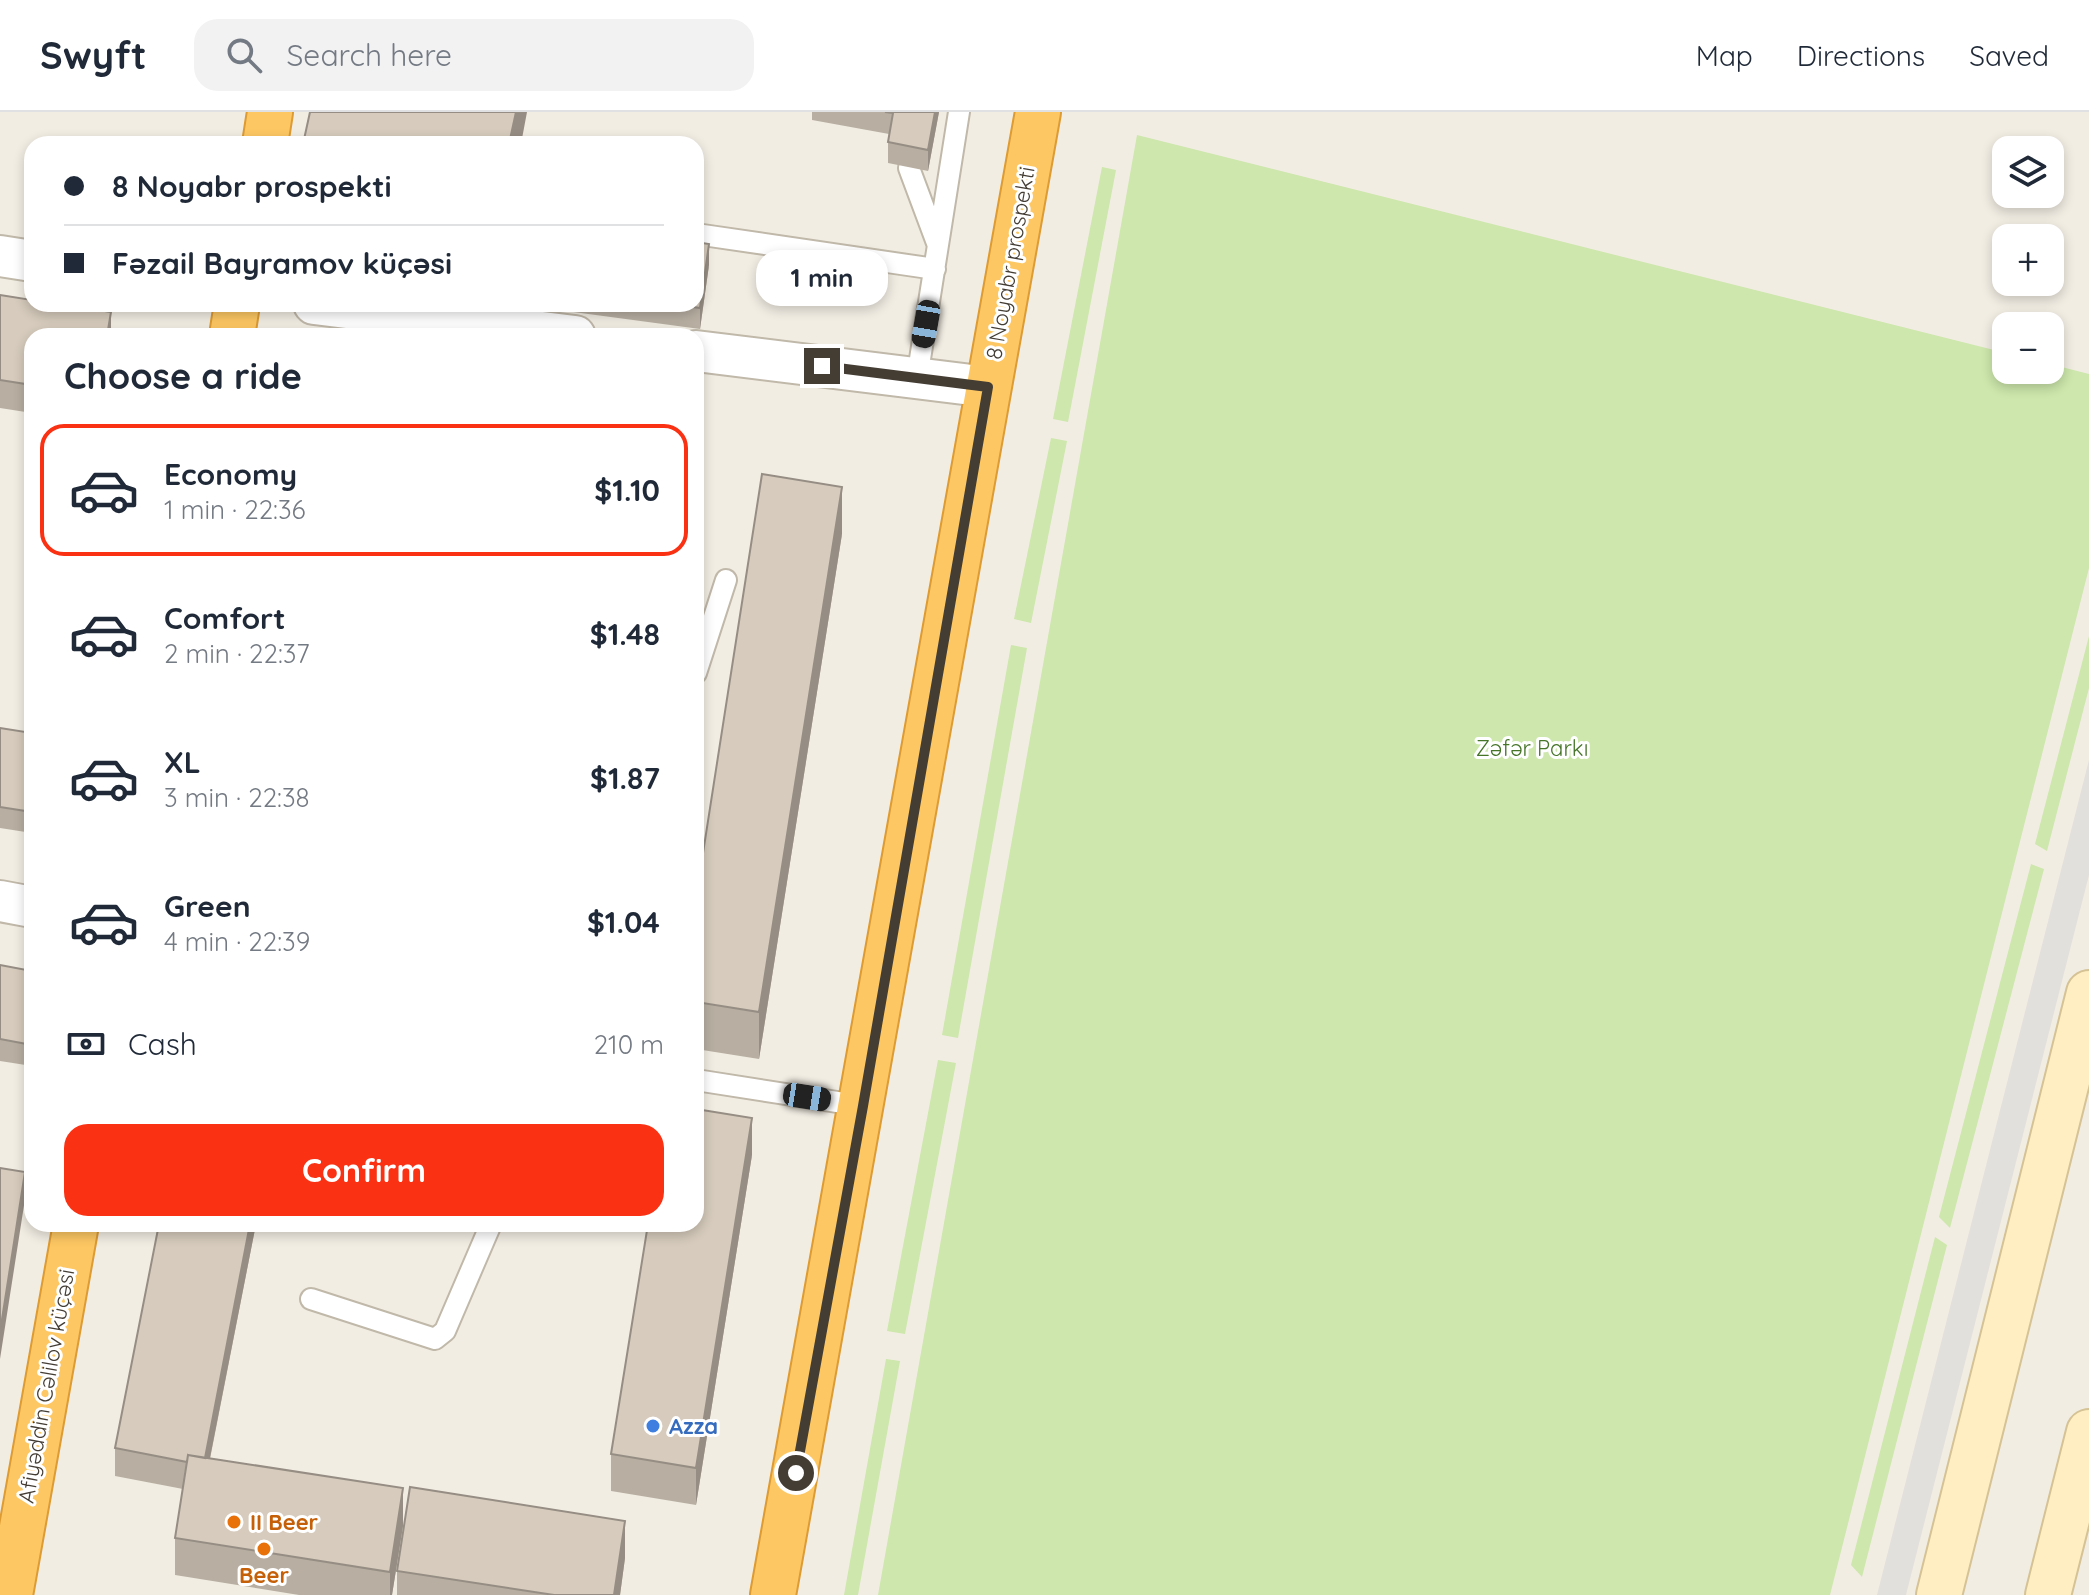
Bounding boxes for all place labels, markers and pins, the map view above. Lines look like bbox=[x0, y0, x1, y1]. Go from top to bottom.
place label: Azza bbox=[669, 1412, 718, 1440]
marker: Azza bbox=[644, 1417, 662, 1435]
place label: II Beer bbox=[250, 1508, 319, 1536]
marker: II Beer bbox=[225, 1513, 243, 1531]
marker: Beer bbox=[255, 1540, 273, 1558]
place label: Beer bbox=[239, 1561, 289, 1589]

